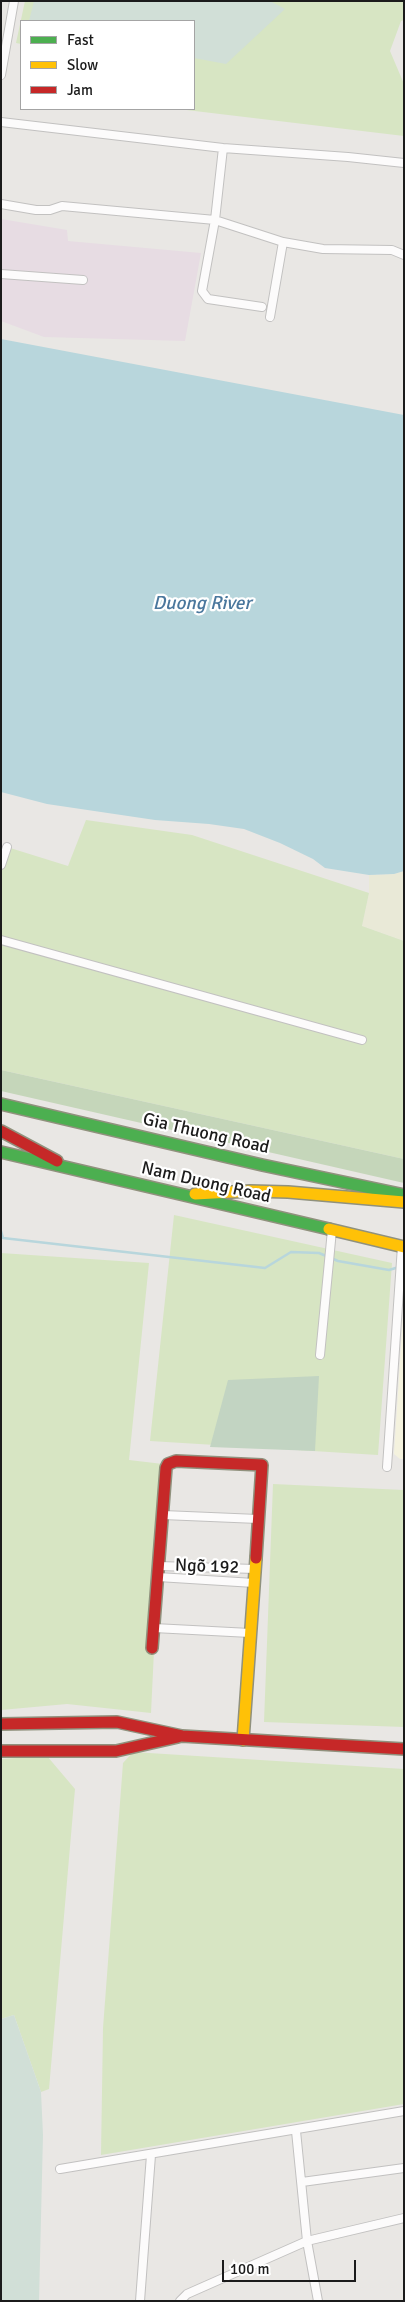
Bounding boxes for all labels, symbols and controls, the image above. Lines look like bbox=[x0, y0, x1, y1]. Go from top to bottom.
legend bbox=[20, 20, 195, 110]
text: Fast bbox=[67, 31, 94, 49]
text: Slow bbox=[67, 56, 98, 74]
text: Jam bbox=[67, 81, 93, 99]
water label: Duong River bbox=[153, 593, 251, 615]
street label: Gia Thuong Road bbox=[141, 1109, 271, 1159]
street label: Nam Duong Road bbox=[139, 1158, 273, 1208]
street label: Ngõ 192 bbox=[175, 1555, 239, 1579]
scale bar bbox=[225, 2250, 359, 2282]
text: 100 m bbox=[230, 2260, 270, 2278]

